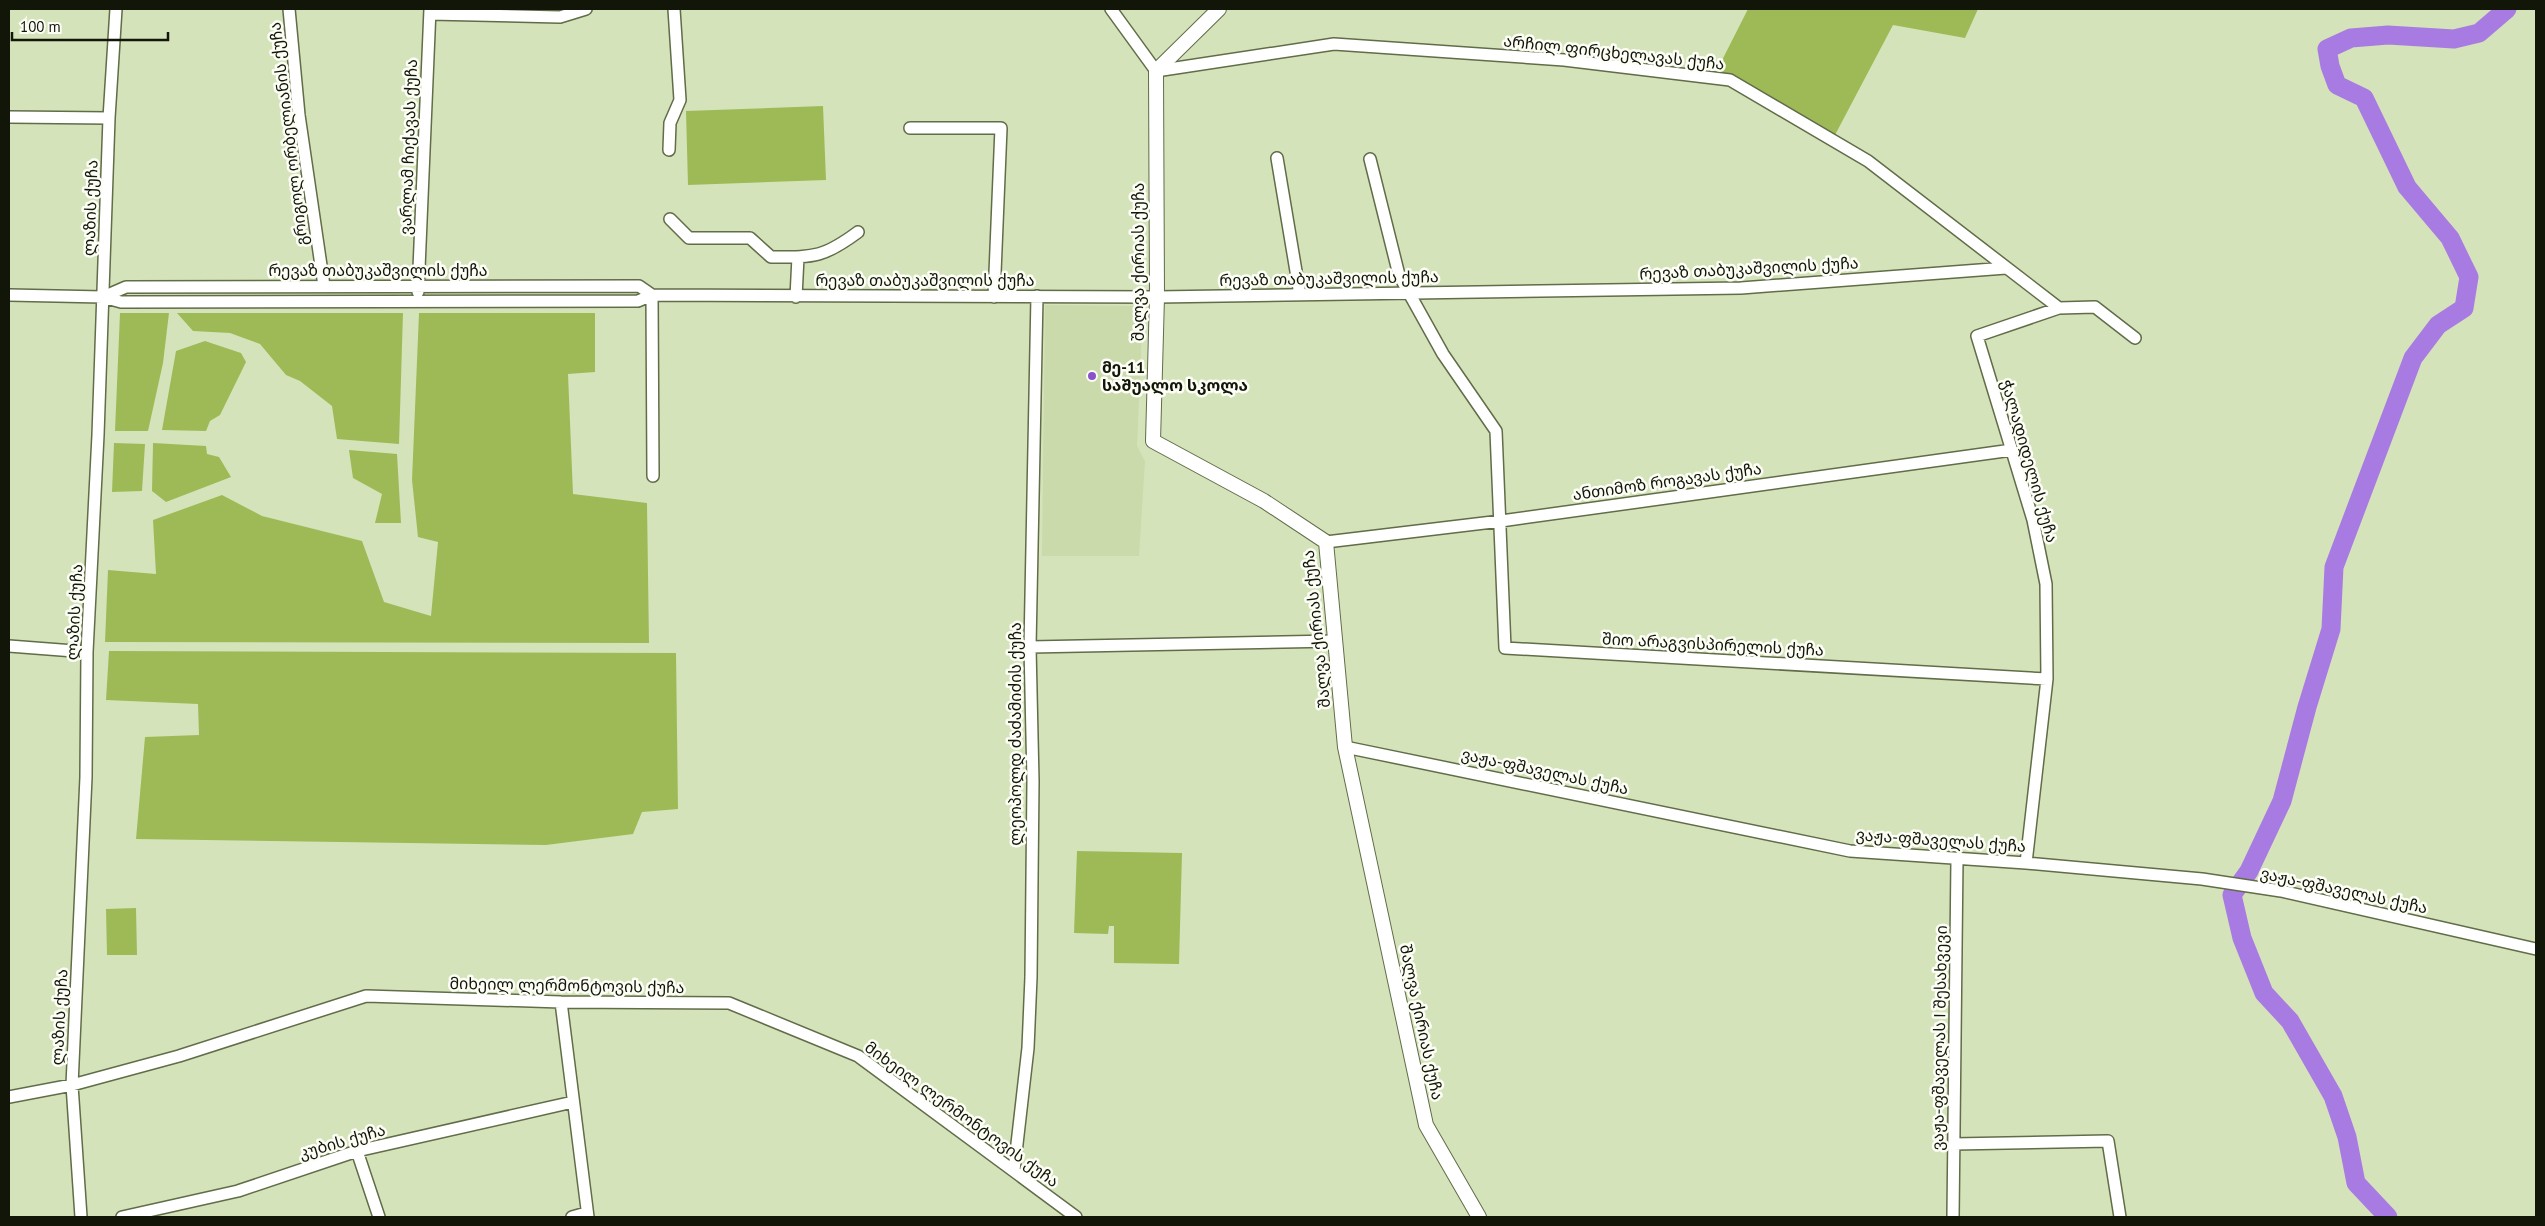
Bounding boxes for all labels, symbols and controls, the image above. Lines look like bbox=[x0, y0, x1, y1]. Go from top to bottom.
scale bar bbox=[12, 10, 169, 42]
text: 100 m bbox=[20, 17, 61, 36]
street label: გრიგოლ ორბელიანის ქუჩა bbox=[264, 21, 313, 247]
street label: არჩილ ფირცხელავას ქუჩა bbox=[1502, 30, 1725, 75]
street label: ვარლამ ჩიქავას ქუჩა bbox=[395, 59, 422, 235]
street label: ლაზის ქუჩა bbox=[78, 160, 103, 257]
street label: შალვა ქირიას ქუჩა bbox=[1128, 183, 1149, 341]
street label: რევაზ თაბუკაშვილის ქუჩა bbox=[1639, 252, 1859, 285]
street label: რევაზ თაბუკაშვილის ქუჩა bbox=[268, 260, 488, 281]
street label: რევაზ თაბუკაშვილის ქუჩა bbox=[1219, 266, 1439, 291]
street label: რევაზ თაბუკაშვილის ქუჩა bbox=[815, 270, 1035, 291]
place label: მე-11 საშუალო სკოლა bbox=[1102, 357, 1248, 396]
marker: მე-11 საშუალო სკოლა bbox=[1086, 370, 1098, 382]
street label: ჭალადიდელის ქუჩა bbox=[1996, 377, 2063, 545]
street label: ანთიმოზ როგავას ქუჩა bbox=[1571, 458, 1763, 504]
street label: შალვა ქირიას ქუჩა bbox=[1298, 549, 1335, 709]
street label: ლაზის ქუჩა bbox=[61, 563, 88, 661]
street label: ლეოპოლდ ძაძამიძის ქუჩა bbox=[1005, 622, 1026, 846]
street label: შიო არაგვისპირელის ქუჩა bbox=[1601, 628, 1824, 661]
street label: ვაჟა-ფშაველას ქუჩა bbox=[1459, 744, 1630, 799]
street label: ვაჟა-ფშაველას ქუჩა bbox=[1855, 824, 2027, 857]
street label: ვაჟა-ფშაველას ქუჩა bbox=[2258, 863, 2429, 918]
street label: ვაჟა-ფშაველას I შესახვევი bbox=[1927, 925, 1952, 1151]
street label: შალვა ქირიას ქუჩა bbox=[1395, 942, 1448, 1102]
street label: ლაზის ქუჩა bbox=[46, 968, 73, 1066]
street label: მიხეილ ლერმონტოვის ქუჩა bbox=[449, 973, 685, 998]
street label: მიხეილ ლერმონტოვის ქუჩა bbox=[860, 1037, 1063, 1192]
street label: კუბის ქუჩა bbox=[296, 1119, 388, 1163]

